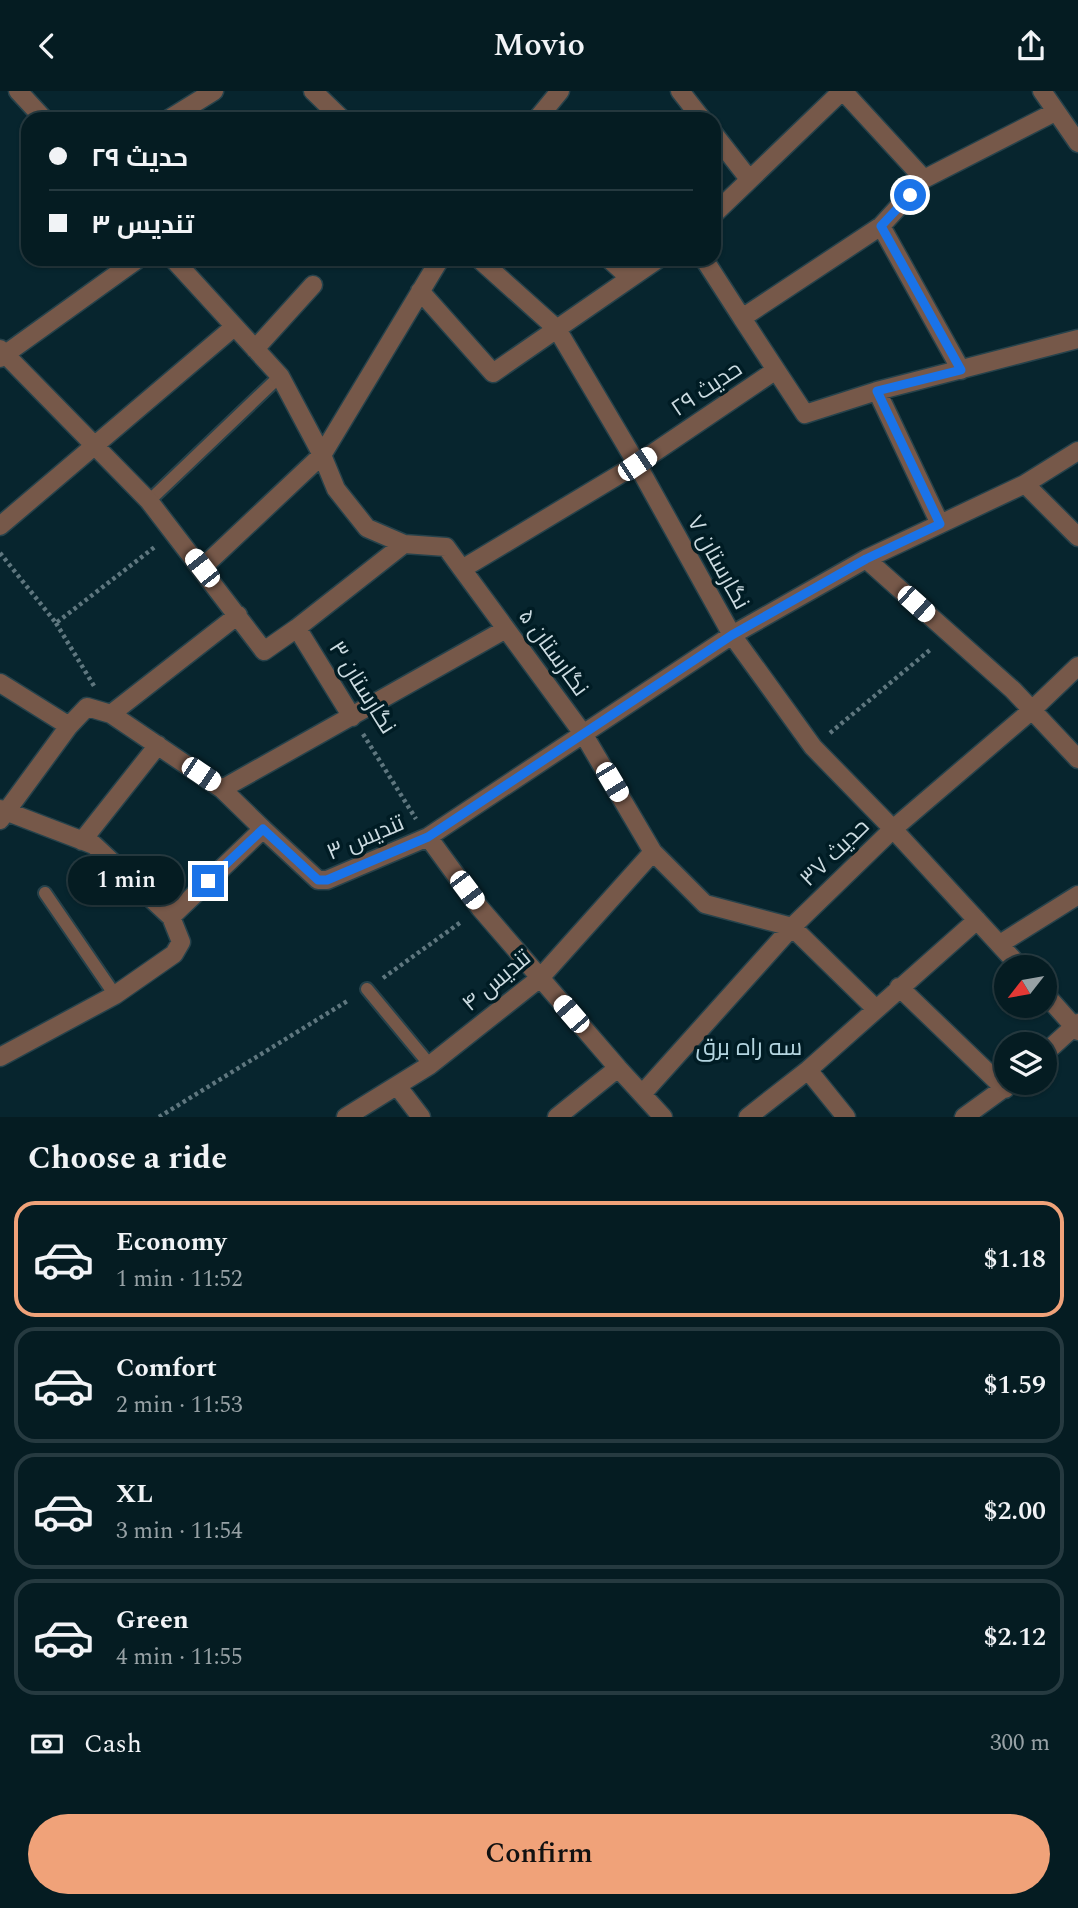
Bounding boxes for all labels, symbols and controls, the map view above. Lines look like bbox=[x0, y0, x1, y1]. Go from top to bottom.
text: Movio bbox=[493, 21, 585, 70]
icon: back bbox=[28, 27, 66, 65]
icon: share bbox=[1012, 27, 1050, 65]
text: حدیث ۲۹ bbox=[91, 138, 188, 178]
route start bbox=[894, 179, 926, 211]
text: تندیس ۳ bbox=[91, 205, 194, 245]
street label: حدیث ۲۹ bbox=[664, 352, 750, 426]
car bbox=[614, 444, 661, 484]
street label: نگارستان ۷ bbox=[677, 509, 758, 616]
car bbox=[181, 545, 224, 591]
car bbox=[894, 582, 939, 626]
street label: نگارستان ۵ bbox=[509, 602, 597, 704]
street label: نگارستان ۳ bbox=[319, 634, 404, 741]
car bbox=[178, 754, 225, 794]
car bbox=[593, 759, 632, 805]
street label: تندیس ۳ bbox=[321, 806, 410, 870]
street label: حدیث ۳۷ bbox=[792, 811, 878, 895]
callout: 1 min bbox=[68, 857, 184, 905]
text: 1 min bbox=[96, 863, 156, 898]
route end bbox=[192, 865, 224, 897]
car bbox=[446, 867, 489, 913]
street label: تندیس ۴ bbox=[455, 942, 539, 1021]
north arrow bbox=[994, 955, 1057, 1019]
map controls bbox=[994, 955, 1057, 1095]
car bbox=[550, 991, 593, 1037]
district label: سه راه برق bbox=[696, 1030, 802, 1066]
button: layers bbox=[994, 1032, 1057, 1095]
text: Choose a ride bbox=[28, 1134, 227, 1183]
text: Economy bbox=[116, 1222, 226, 1262]
icon: car bbox=[32, 1228, 95, 1291]
text: $1.18 bbox=[983, 1239, 1046, 1279]
text: 1 min · 11:52 bbox=[116, 1262, 243, 1297]
text: Comfort bbox=[116, 1348, 217, 1388]
icon: car bbox=[32, 1354, 95, 1417]
text: $1.59 bbox=[983, 1365, 1046, 1405]
text: 2 min · 11:53 bbox=[116, 1388, 243, 1423]
text: XL bbox=[116, 1474, 153, 1514]
icon: car bbox=[32, 1480, 95, 1543]
text: $2.00 bbox=[983, 1491, 1046, 1531]
text: 3 min · 11:54 bbox=[116, 1514, 243, 1549]
text: Green bbox=[116, 1600, 189, 1640]
icon: car bbox=[32, 1606, 95, 1669]
text: $2.12 bbox=[983, 1617, 1046, 1657]
text: 4 min · 11:55 bbox=[116, 1640, 243, 1675]
text: Cash bbox=[84, 1724, 142, 1764]
icon: cash bbox=[28, 1725, 66, 1763]
text: 300 m bbox=[990, 1726, 1050, 1761]
button: Confirm bbox=[28, 1814, 1050, 1894]

